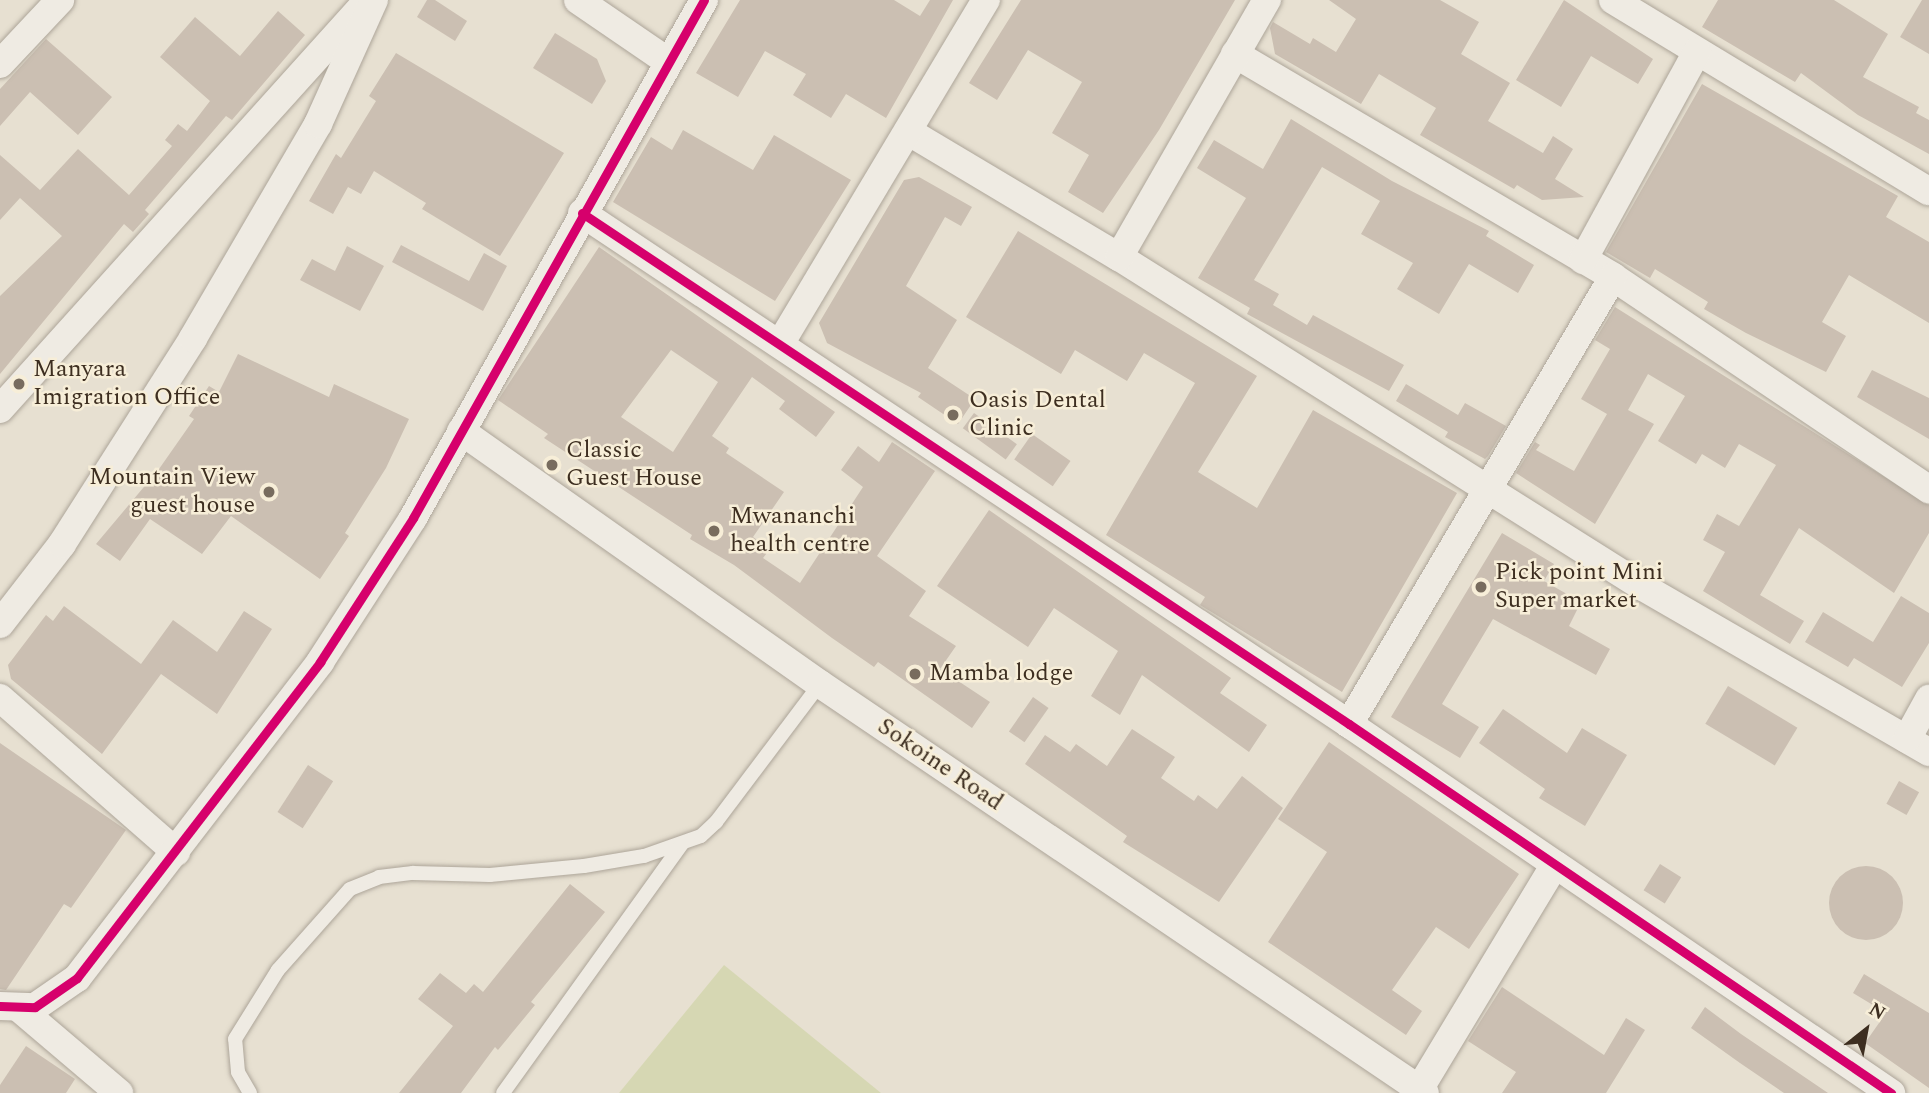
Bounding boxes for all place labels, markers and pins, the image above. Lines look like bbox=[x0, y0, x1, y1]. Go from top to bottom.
place label: Manyara Imigration Office bbox=[33, 356, 220, 412]
marker: Manyara Imigration Office bbox=[11, 376, 27, 392]
place label: Oasis Dental Clinic bbox=[969, 387, 1106, 443]
marker: Oasis Dental Clinic bbox=[943, 405, 963, 425]
place label: Classic Guest House bbox=[566, 437, 702, 493]
marker: Classic Guest House bbox=[544, 457, 560, 473]
place label: Mountain View guest house bbox=[89, 464, 255, 520]
marker: Mountain View guest house bbox=[261, 484, 277, 500]
place label: Mwananchi health centre bbox=[730, 503, 870, 559]
marker: Mwananchi health centre bbox=[704, 521, 724, 541]
place label: Pick point Mini Super market bbox=[1495, 559, 1663, 615]
marker: Pick point Mini Super market bbox=[1473, 579, 1489, 595]
place label: Mamba lodge bbox=[929, 660, 1073, 688]
marker: Mamba lodge bbox=[907, 666, 923, 682]

